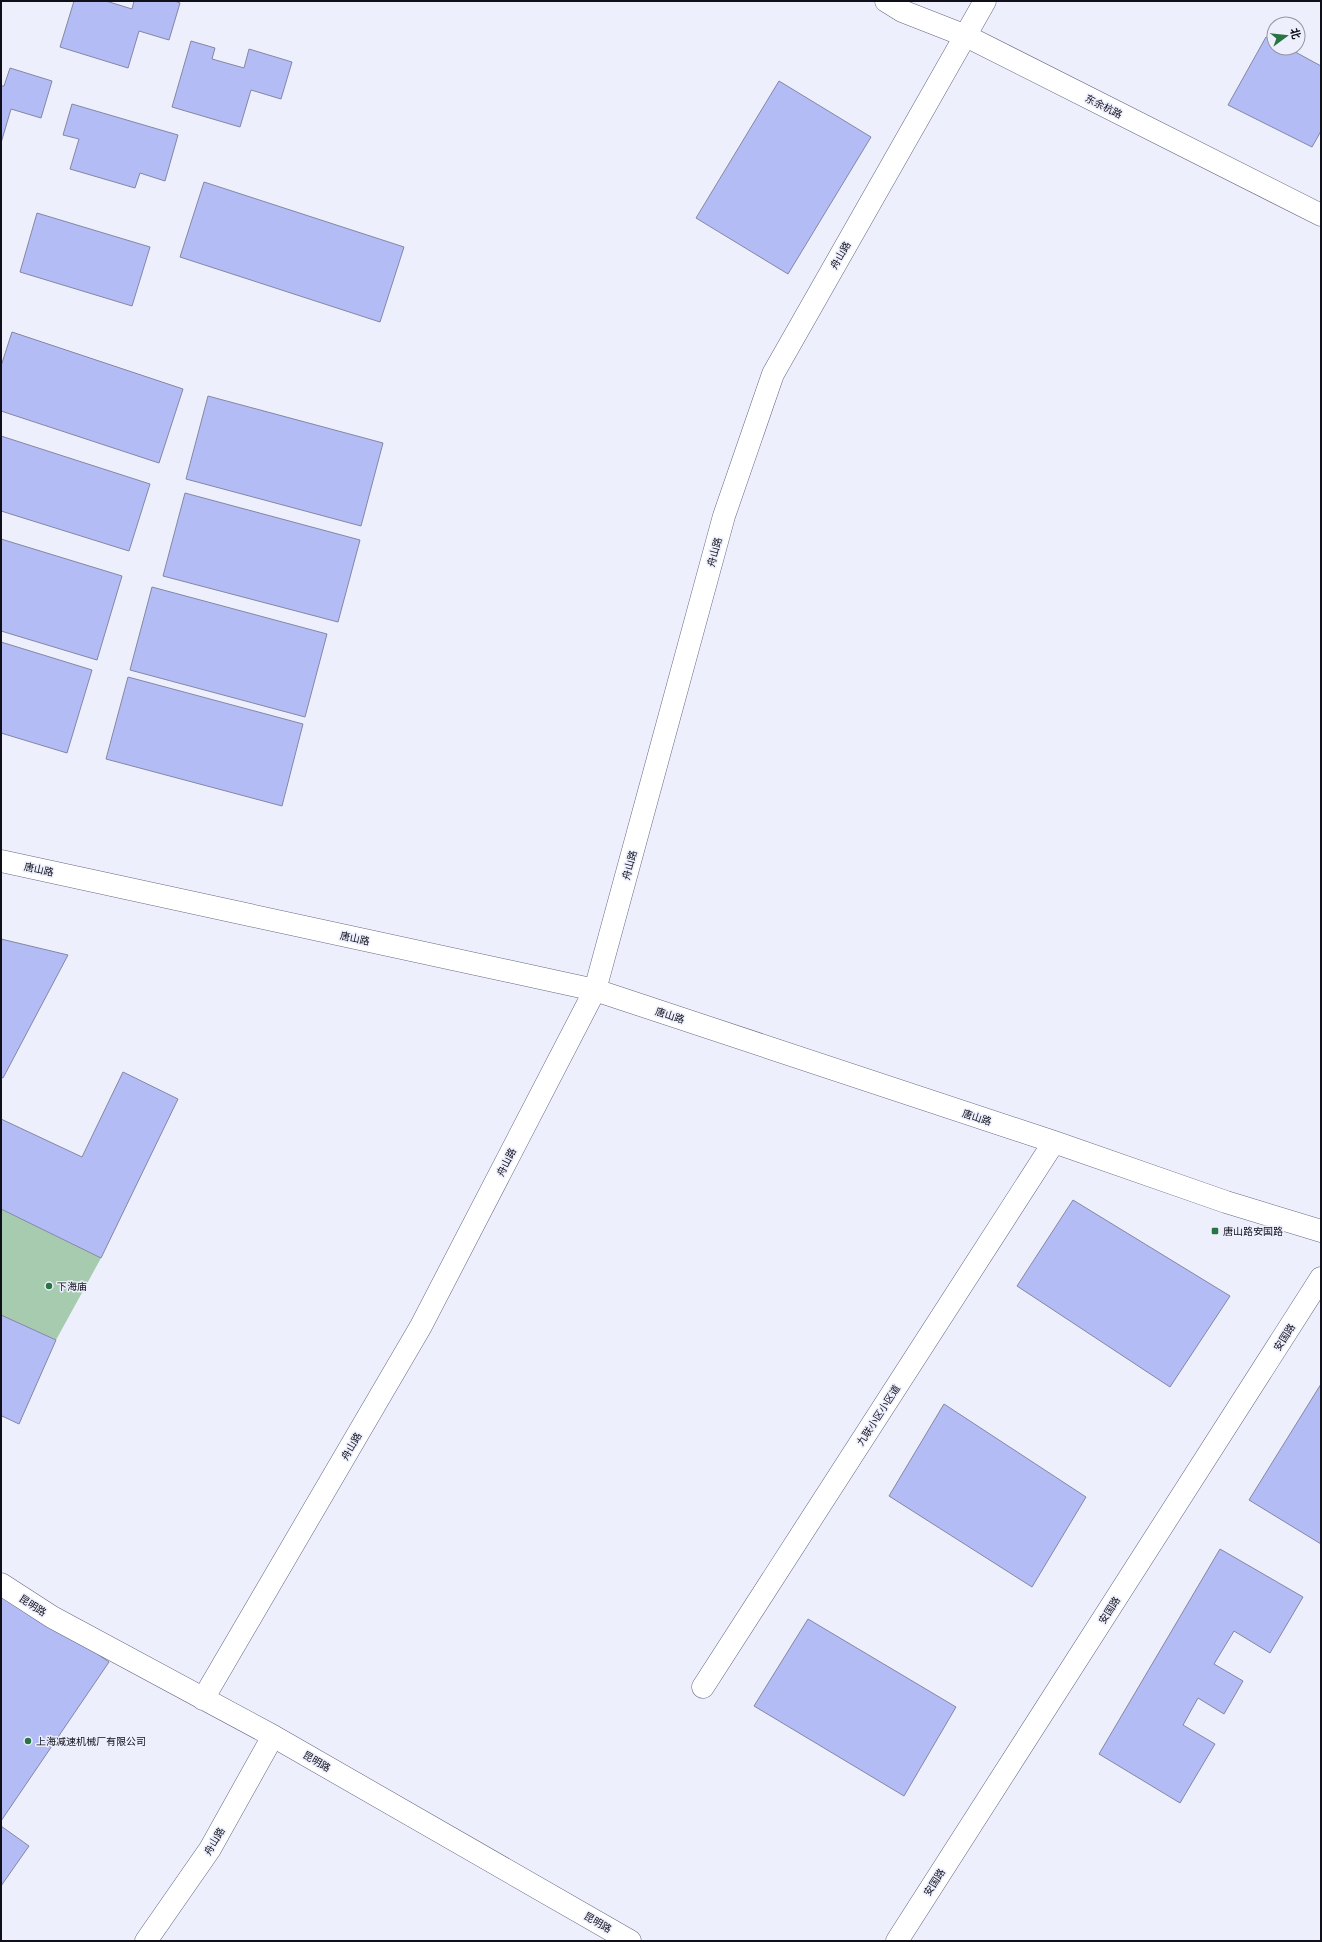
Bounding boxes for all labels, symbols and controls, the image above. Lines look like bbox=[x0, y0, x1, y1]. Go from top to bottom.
north arrow bbox=[1266, 16, 1306, 56]
text: 北 bbox=[1288, 27, 1303, 40]
street label: 东余杭路 bbox=[1083, 92, 1124, 120]
street label: 舟山路 bbox=[828, 240, 853, 271]
street label: 舟山路 bbox=[705, 536, 724, 568]
street label: 舟山路 bbox=[620, 849, 639, 881]
street label: 唐山路 bbox=[23, 861, 55, 878]
street label: 唐山路 bbox=[339, 930, 371, 947]
street label: 唐山路 bbox=[654, 1006, 686, 1025]
street label: 唐山路 bbox=[961, 1108, 993, 1127]
street label: 舟山路 bbox=[495, 1146, 518, 1178]
marker: 唐山路安国路 bbox=[1210, 1226, 1220, 1236]
place label: 唐山路安国路 bbox=[1223, 1226, 1283, 1237]
marker: 下海庙 bbox=[44, 1281, 54, 1291]
place label: 下海庙 bbox=[57, 1281, 87, 1292]
street label: 安国路 bbox=[1272, 1322, 1297, 1353]
street label: 九联小区小区道 bbox=[855, 1383, 902, 1448]
street label: 舟山路 bbox=[339, 1431, 364, 1462]
street label: 昆明路 bbox=[17, 1593, 48, 1618]
street label: 安国路 bbox=[1097, 1595, 1122, 1626]
marker: 上海减速机械厂有限公司 bbox=[23, 1736, 33, 1746]
place label: 上海减速机械厂有限公司 bbox=[36, 1736, 146, 1747]
street label: 昆明路 bbox=[301, 1749, 332, 1774]
street label: 舟山路 bbox=[202, 1826, 227, 1857]
street label: 安国路 bbox=[922, 1867, 947, 1898]
street label: 昆明路 bbox=[582, 1910, 613, 1935]

